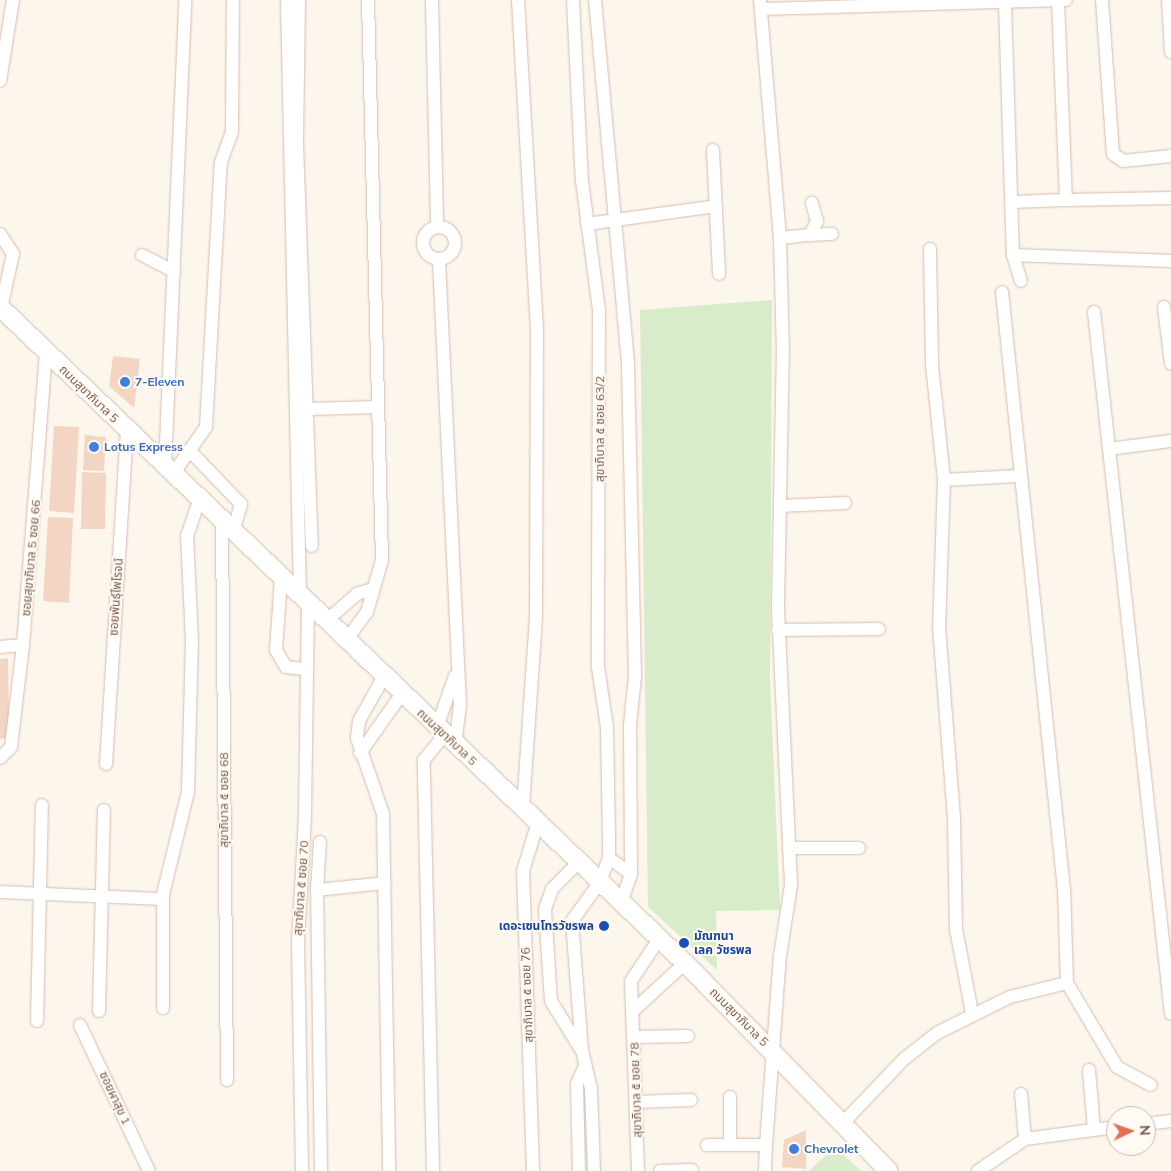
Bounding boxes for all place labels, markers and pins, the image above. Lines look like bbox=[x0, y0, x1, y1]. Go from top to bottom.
place label: 7-Eleven bbox=[135, 375, 184, 389]
marker: 7-Eleven bbox=[119, 376, 131, 388]
place label: Lotus Express bbox=[104, 440, 183, 454]
marker: Lotus Express bbox=[88, 441, 100, 453]
place label: เดอะเซนโทรวัชรพล bbox=[499, 919, 594, 933]
marker: เดอะเซนโทรวัชรพล bbox=[598, 920, 610, 932]
place label: มัณฑนา เลค วัชรพล bbox=[694, 929, 752, 957]
marker: มัณฑนา เลค วัชรพล bbox=[678, 937, 690, 949]
place label: Chevrolet bbox=[804, 1142, 858, 1156]
marker: Chevrolet bbox=[788, 1143, 800, 1155]

